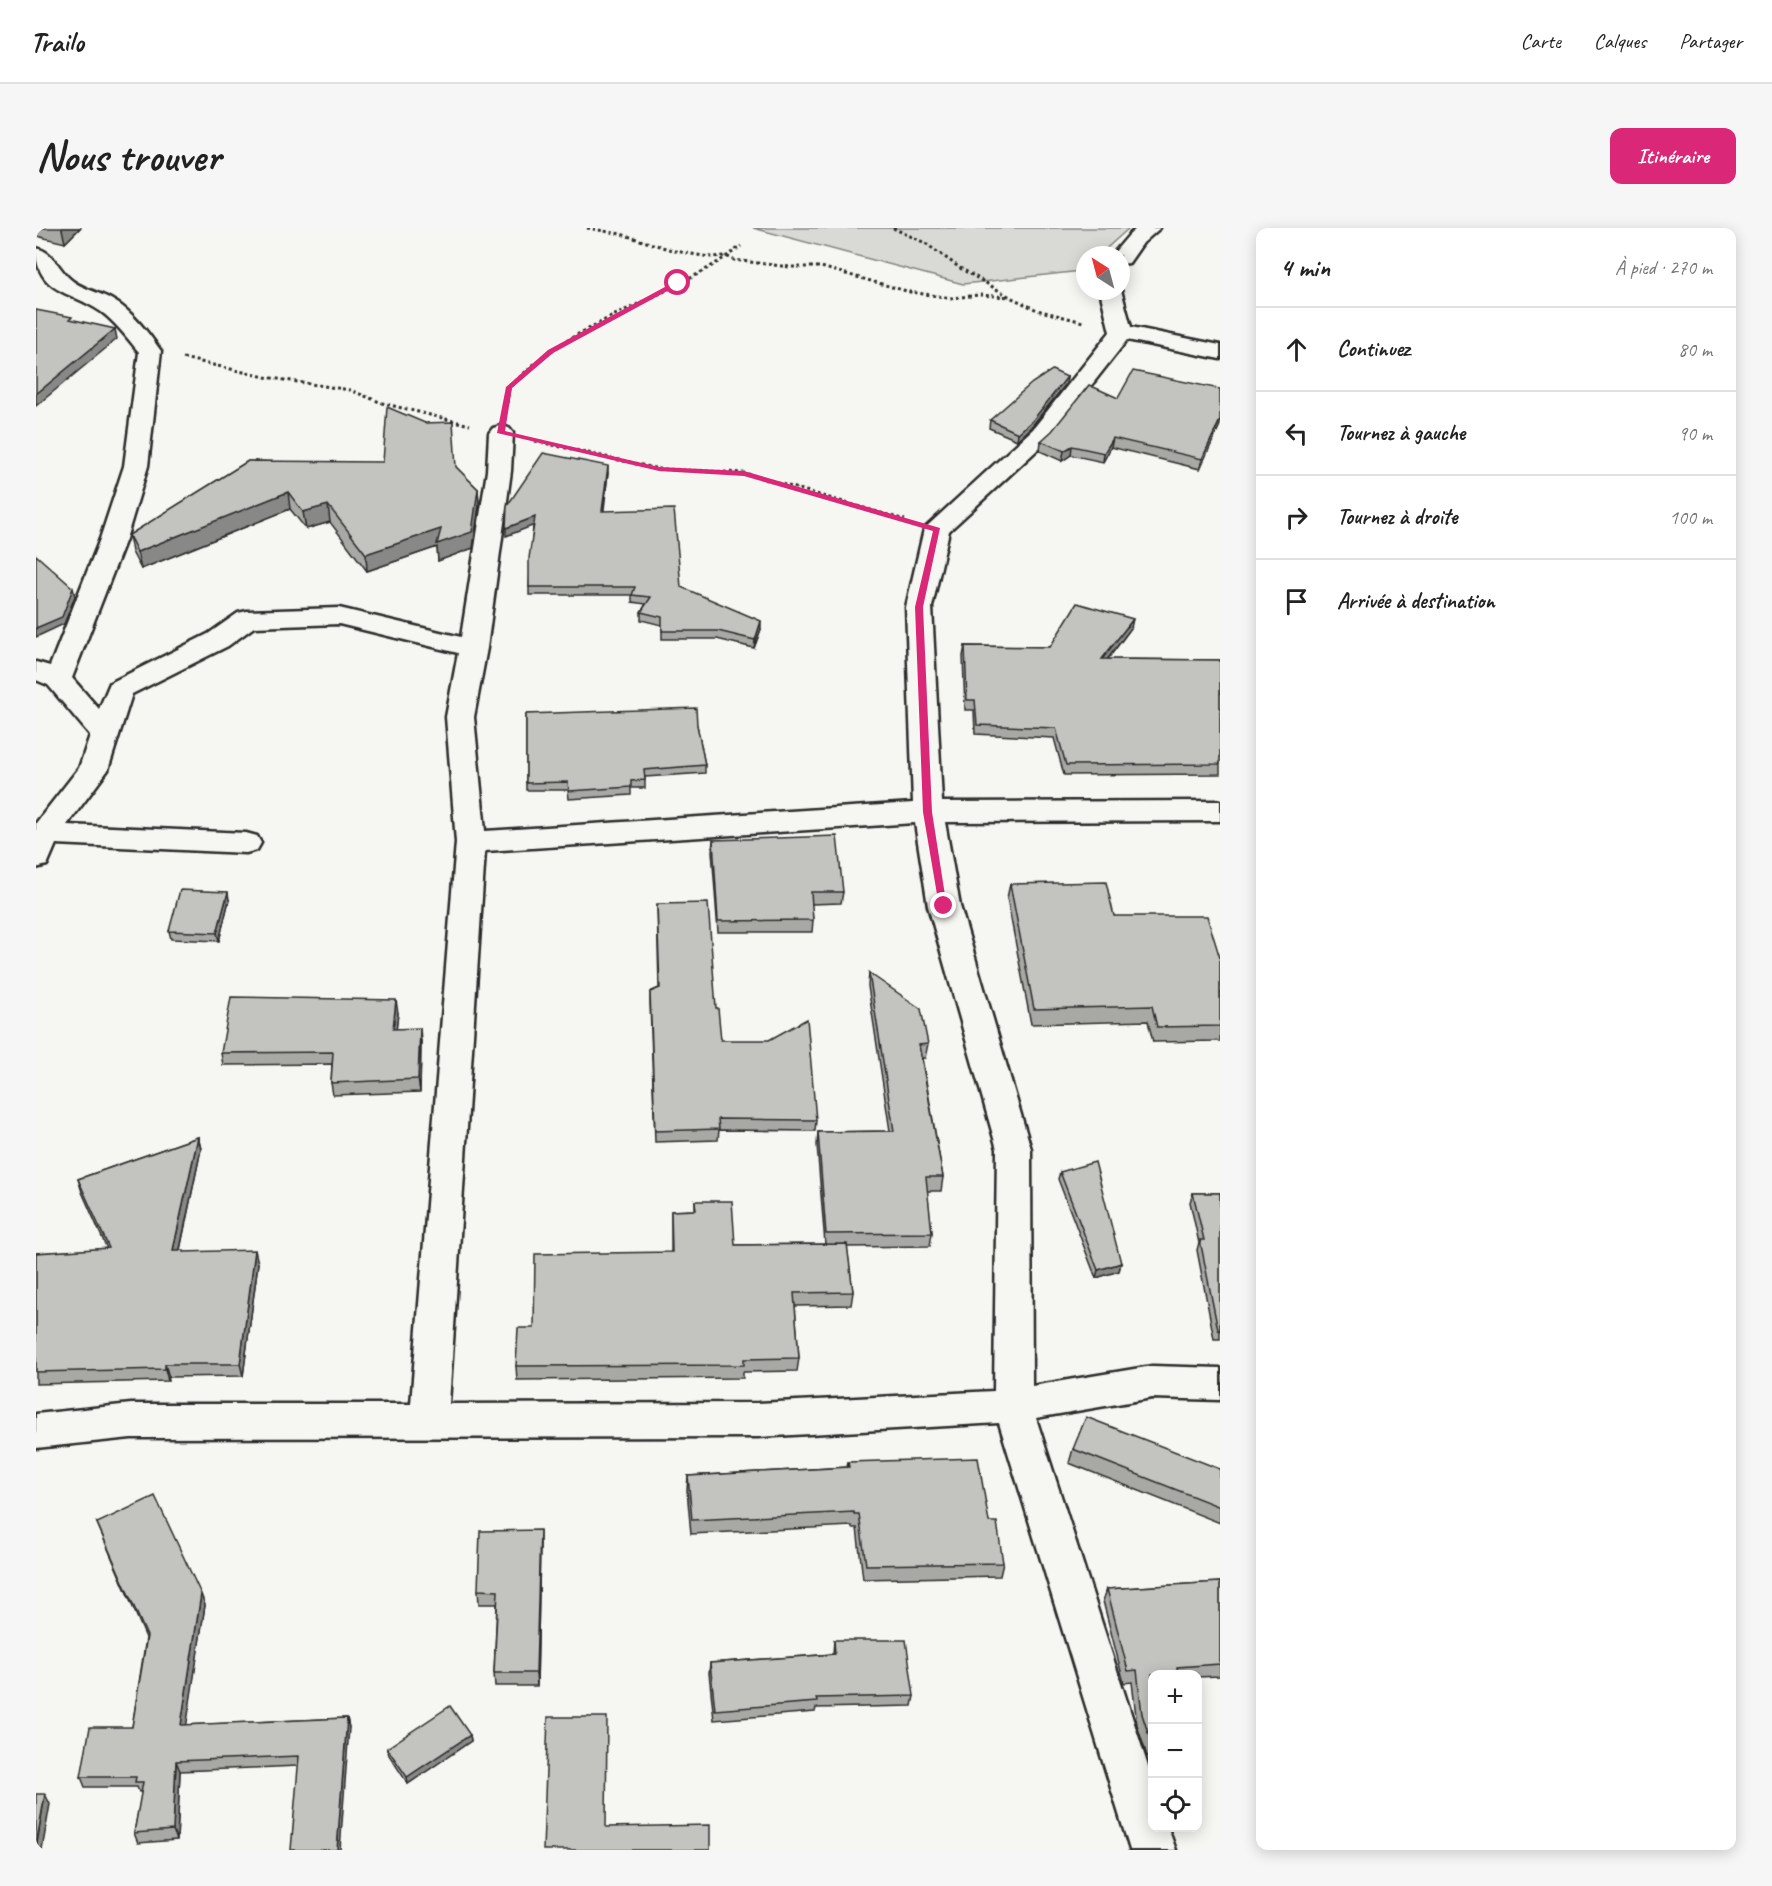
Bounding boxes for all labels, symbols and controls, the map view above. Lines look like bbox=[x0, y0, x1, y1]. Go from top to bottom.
text: Trailo bbox=[30, 24, 84, 59]
text: Carte bbox=[1520, 28, 1561, 54]
text: Calques bbox=[1594, 28, 1646, 54]
text: Partager bbox=[1679, 28, 1742, 54]
button: Itinéraire bbox=[1610, 128, 1736, 184]
text: Nous trouver bbox=[36, 130, 220, 183]
north arrow bbox=[1076, 246, 1130, 300]
text: 4 min bbox=[1280, 251, 1330, 284]
text: À pied · 270 m bbox=[1615, 255, 1712, 280]
route start bbox=[664, 269, 690, 295]
icon: ahead bbox=[1280, 333, 1313, 366]
text: Continuez bbox=[1337, 335, 1410, 363]
text: 80 m bbox=[1678, 337, 1712, 362]
icon: left bbox=[1280, 417, 1313, 450]
text: Tournez à gauche bbox=[1337, 419, 1465, 447]
text: 90 m bbox=[1678, 421, 1712, 446]
icon: right bbox=[1280, 501, 1313, 534]
text: Tournez à droite bbox=[1337, 503, 1457, 531]
text: 100 m bbox=[1669, 505, 1712, 530]
icon: arrive bbox=[1280, 585, 1313, 618]
text: Arrivée à destination bbox=[1337, 587, 1495, 615]
route end bbox=[930, 892, 956, 918]
map controls bbox=[1148, 1670, 1202, 1832]
button: + bbox=[1148, 1670, 1202, 1724]
button: − bbox=[1148, 1724, 1202, 1778]
button: locate bbox=[1148, 1778, 1202, 1832]

